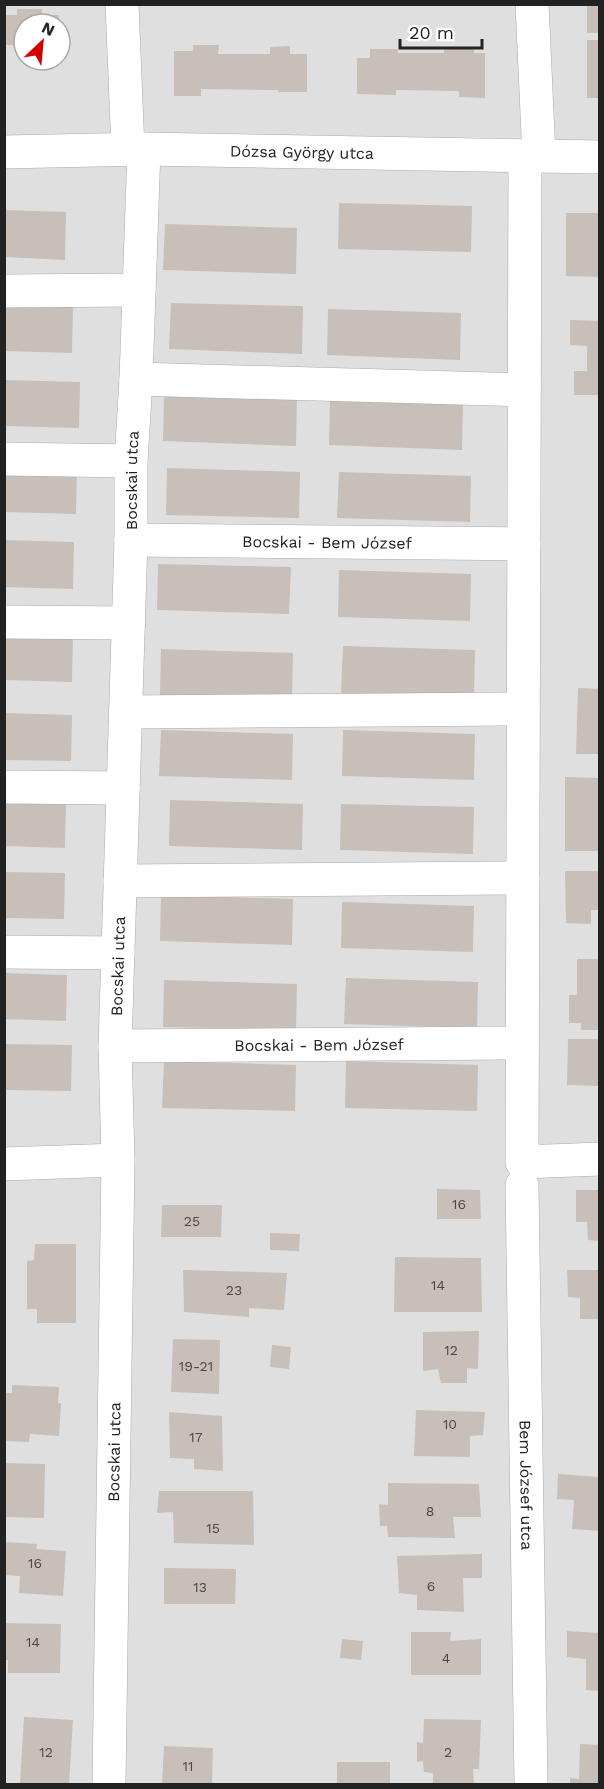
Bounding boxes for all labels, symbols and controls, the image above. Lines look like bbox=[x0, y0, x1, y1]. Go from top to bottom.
north arrow bbox=[12, 12, 72, 72]
scale bar bbox=[400, 12, 482, 50]
text: N bbox=[39, 18, 58, 40]
text: 20 m bbox=[409, 22, 454, 43]
street label: Dózsa György utca bbox=[230, 142, 374, 163]
street label: Bocskai utca bbox=[122, 430, 143, 530]
street label: Bocskai - Bem József bbox=[242, 532, 413, 553]
street label: Bocskai utca bbox=[107, 916, 129, 1016]
street label: Bocskai - Bem József bbox=[234, 1035, 405, 1055]
house number: 16 bbox=[452, 1196, 466, 1212]
house number: 25 bbox=[184, 1213, 200, 1229]
house number: 14 bbox=[431, 1277, 445, 1293]
house number: 23 bbox=[226, 1282, 242, 1298]
house number: 12 bbox=[444, 1342, 458, 1358]
house number: 19-21 bbox=[179, 1358, 213, 1374]
street label: Bocskai utca bbox=[104, 1402, 125, 1502]
house number: 10 bbox=[443, 1416, 457, 1432]
street label: Bem József utca bbox=[516, 1420, 536, 1550]
house number: 17 bbox=[189, 1429, 203, 1445]
house number: 8 bbox=[426, 1503, 434, 1519]
house number: 15 bbox=[206, 1520, 220, 1536]
house number: 16 bbox=[28, 1555, 42, 1571]
house number: 6 bbox=[427, 1578, 435, 1594]
house number: 13 bbox=[193, 1579, 207, 1595]
house number: 14 bbox=[26, 1634, 40, 1650]
house number: 4 bbox=[442, 1650, 450, 1666]
house number: 12 bbox=[39, 1744, 53, 1760]
house number: 2 bbox=[444, 1744, 452, 1760]
house number: 11 bbox=[183, 1758, 193, 1774]

